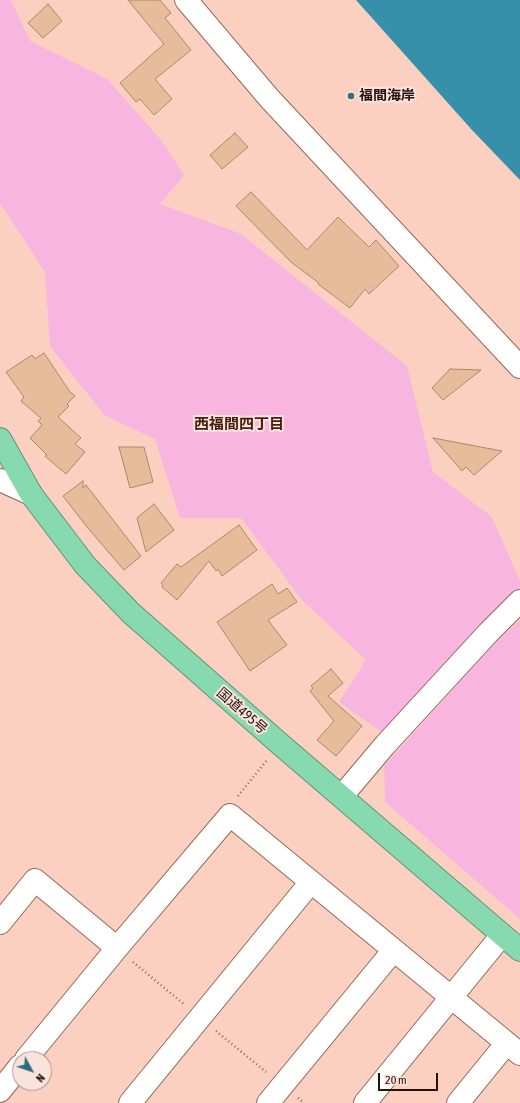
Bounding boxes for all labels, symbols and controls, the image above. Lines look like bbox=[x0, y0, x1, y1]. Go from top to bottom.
place label: 福間海岸 bbox=[359, 88, 415, 104]
marker: 福間海岸 bbox=[346, 91, 356, 101]
district label: 西福間四丁目 bbox=[194, 415, 284, 433]
street label: 国道495号 bbox=[213, 684, 271, 738]
north arrow bbox=[12, 1051, 52, 1091]
scale bar bbox=[380, 1065, 440, 1091]
text: N bbox=[34, 1072, 47, 1084]
text: 20 m bbox=[385, 1073, 407, 1087]

